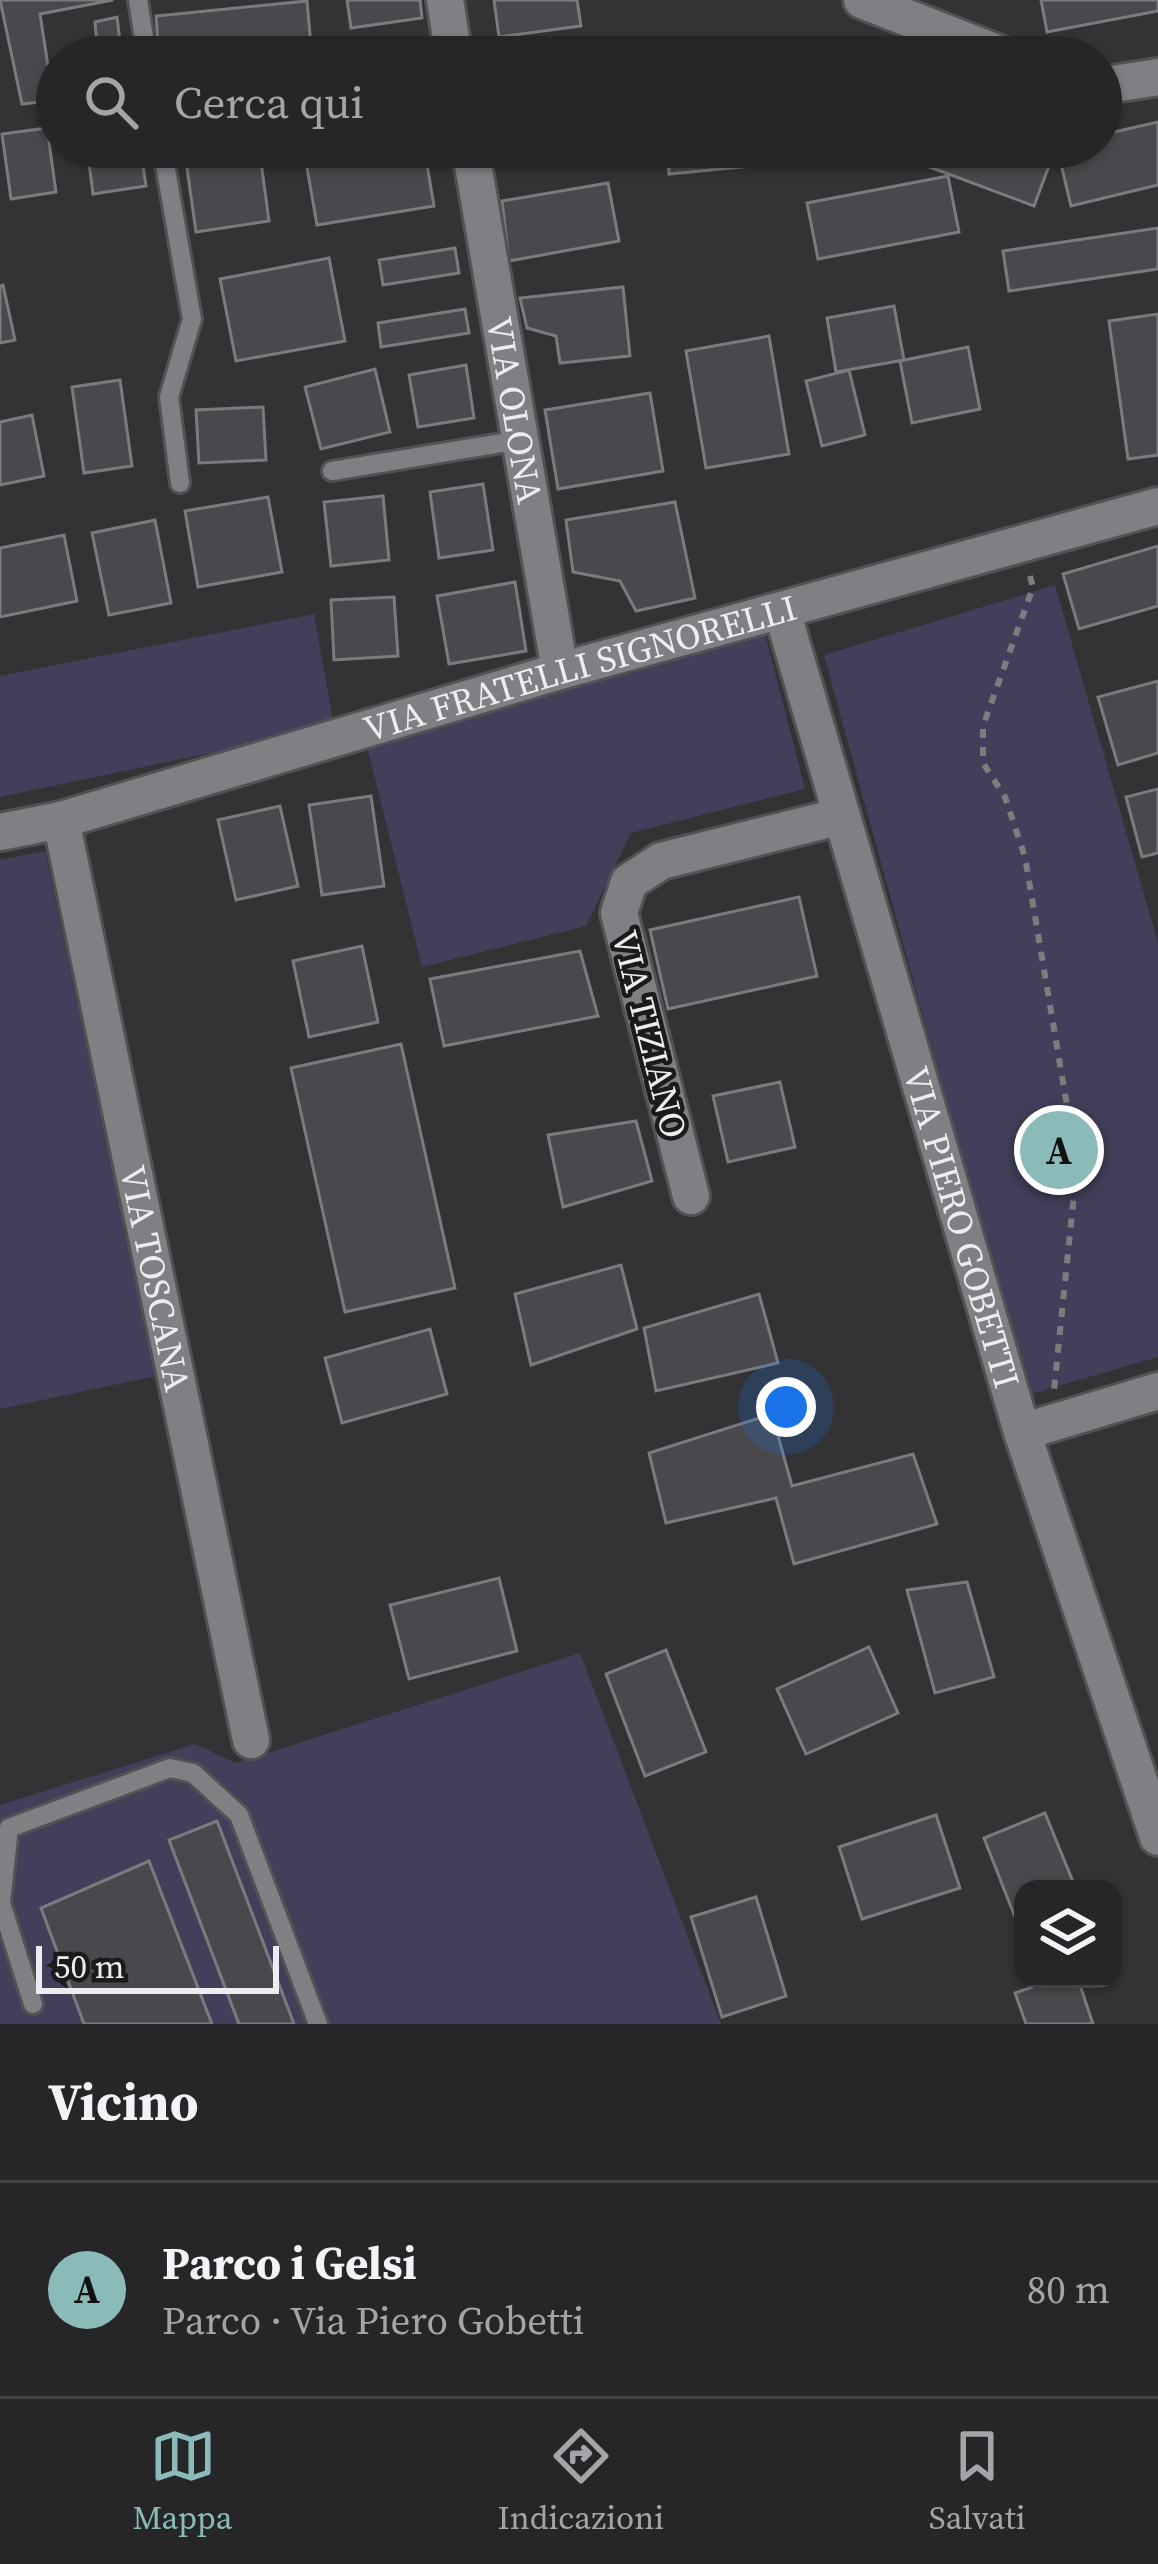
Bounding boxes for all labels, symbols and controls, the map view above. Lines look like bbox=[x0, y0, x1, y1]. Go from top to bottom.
search box bbox=[36, 36, 1122, 168]
icon: search bbox=[78, 69, 144, 135]
text: Cerca qui bbox=[174, 71, 364, 133]
street label: VIA OLONA bbox=[475, 313, 555, 508]
street label: VIA FRATELLI SIGNORELLI bbox=[358, 583, 802, 753]
street label: VIA TIZIANO bbox=[600, 925, 699, 1143]
street label: VIA PIERO GOBETTI bbox=[891, 1061, 1032, 1394]
pin: A bbox=[1020, 1105, 1098, 1195]
street label: VIA TOSCANA bbox=[108, 1161, 202, 1396]
your location bbox=[756, 1377, 816, 1437]
map controls bbox=[1014, 1880, 1122, 1988]
button: layers bbox=[1014, 1880, 1122, 1988]
scale bar bbox=[36, 1940, 279, 1993]
text: 50 m bbox=[54, 1944, 124, 1989]
text: Vicino bbox=[48, 2067, 198, 2137]
text: Parco i Gelsi bbox=[162, 2232, 417, 2294]
text: A bbox=[74, 2263, 100, 2316]
text: 80 m bbox=[1027, 2263, 1110, 2316]
text: Parco · Via Piero Gobetti bbox=[162, 2294, 584, 2347]
tab: Mappa bbox=[132, 2423, 233, 2540]
tab: Indicazioni bbox=[497, 2423, 664, 2540]
tab: Salvati bbox=[929, 2423, 1026, 2540]

